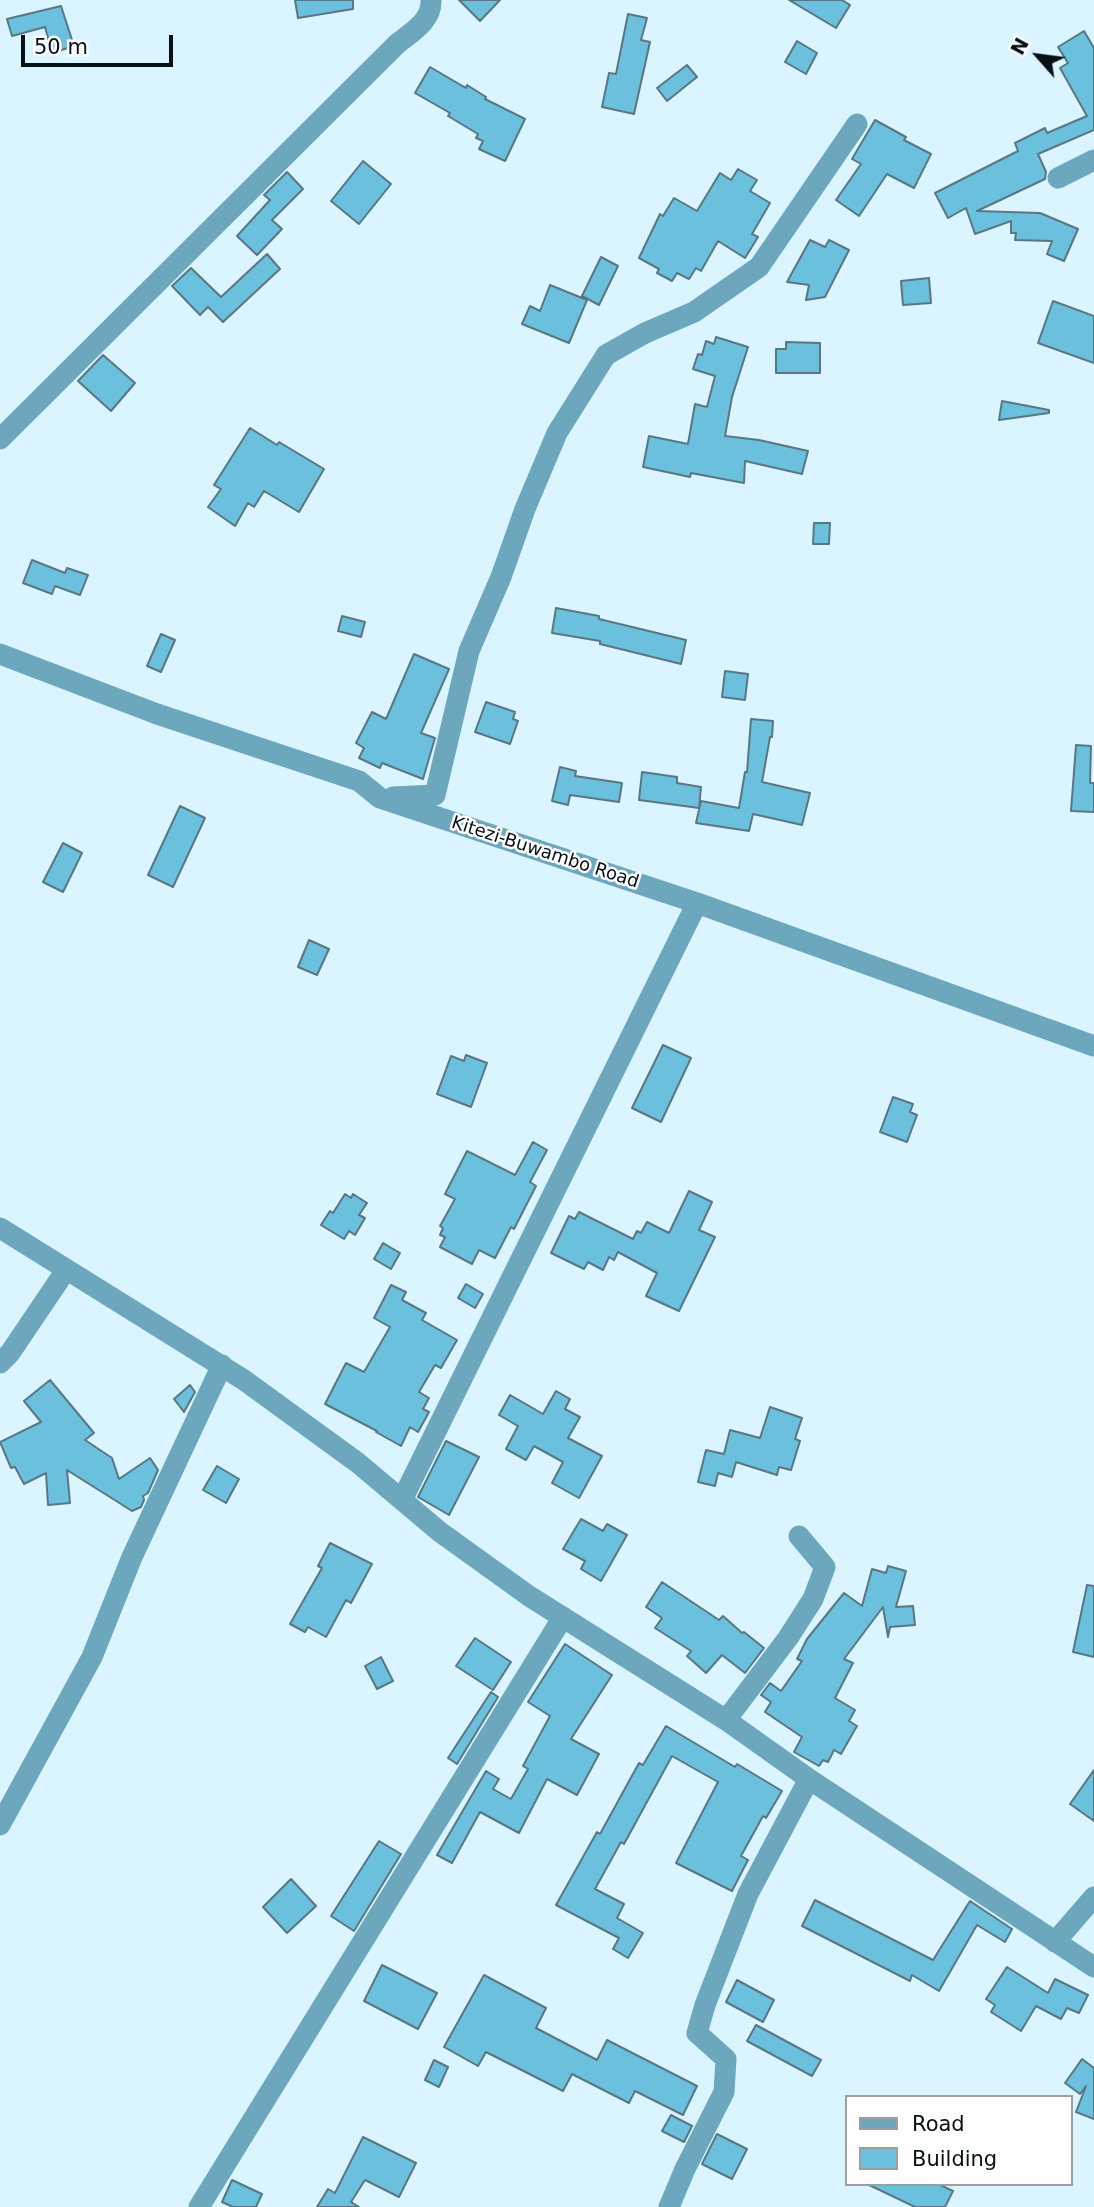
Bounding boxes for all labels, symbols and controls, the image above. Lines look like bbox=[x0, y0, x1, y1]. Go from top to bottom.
scale bar bbox=[24, 21, 177, 65]
north arrow bbox=[1003, 21, 1073, 91]
text: N bbox=[1006, 34, 1033, 58]
text: 50 m bbox=[34, 35, 88, 59]
street label: Kitezi-Buwambo Road bbox=[449, 813, 641, 893]
legend bbox=[846, 2095, 1073, 2186]
text: Road bbox=[912, 2112, 965, 2136]
text: Building bbox=[912, 2147, 997, 2171]

